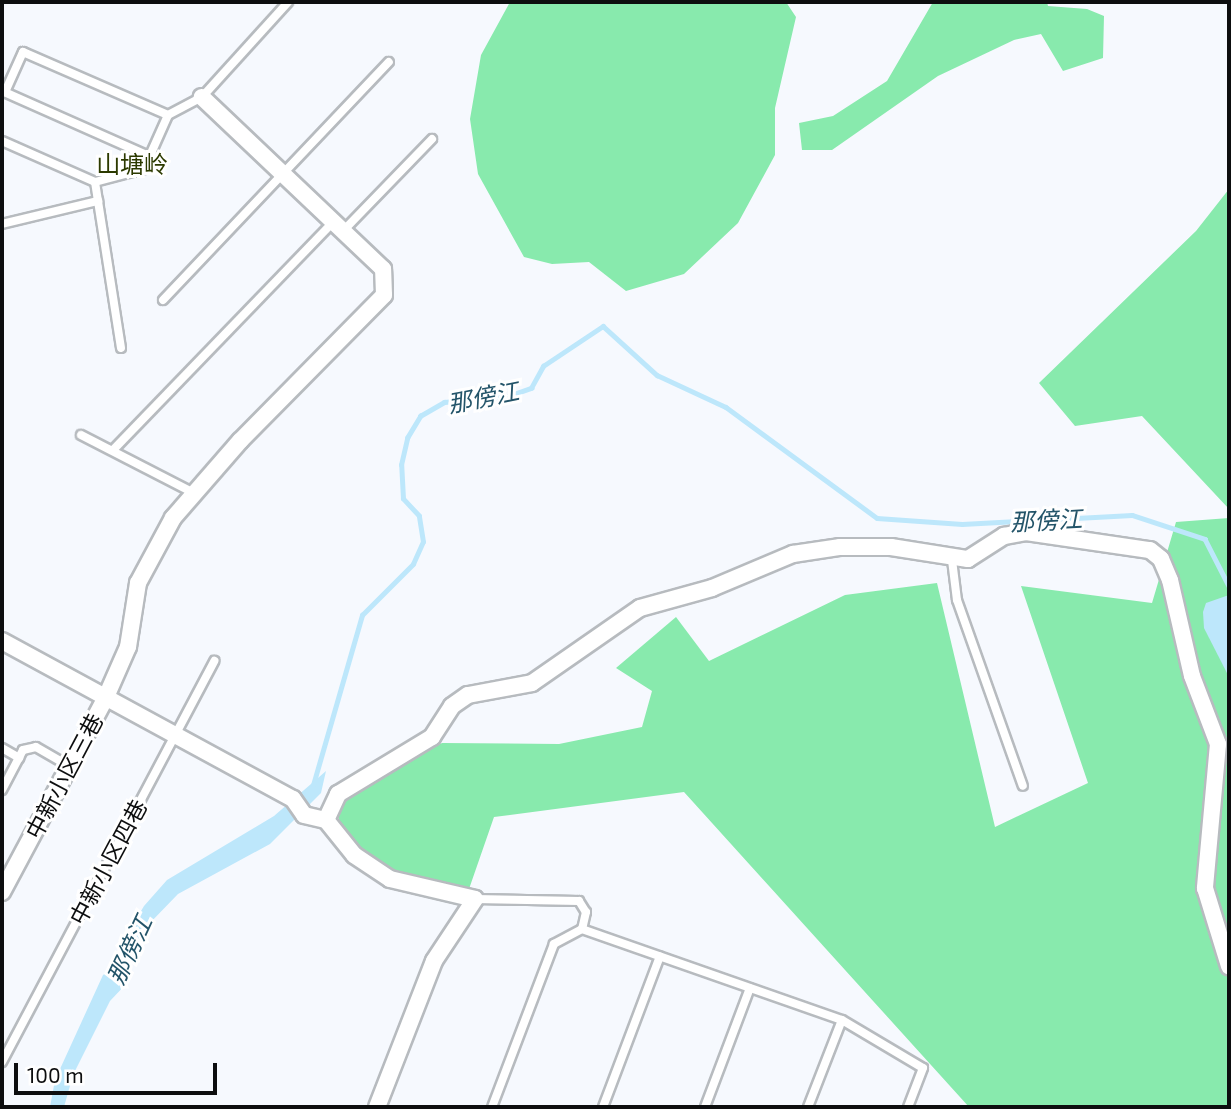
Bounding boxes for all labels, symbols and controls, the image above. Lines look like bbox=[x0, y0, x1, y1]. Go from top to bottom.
district label: 山塘岭 bbox=[96, 150, 168, 178]
water label: 那傍江 bbox=[445, 376, 521, 418]
water label: 那傍江 bbox=[1009, 504, 1083, 536]
street label: 中新小区三巷 bbox=[19, 709, 109, 843]
street label: 中新小区四巷 bbox=[63, 795, 153, 929]
water label: 那傍江 bbox=[101, 911, 157, 989]
scale bar bbox=[18, 1050, 220, 1094]
text: 100 m bbox=[27, 1062, 84, 1087]

